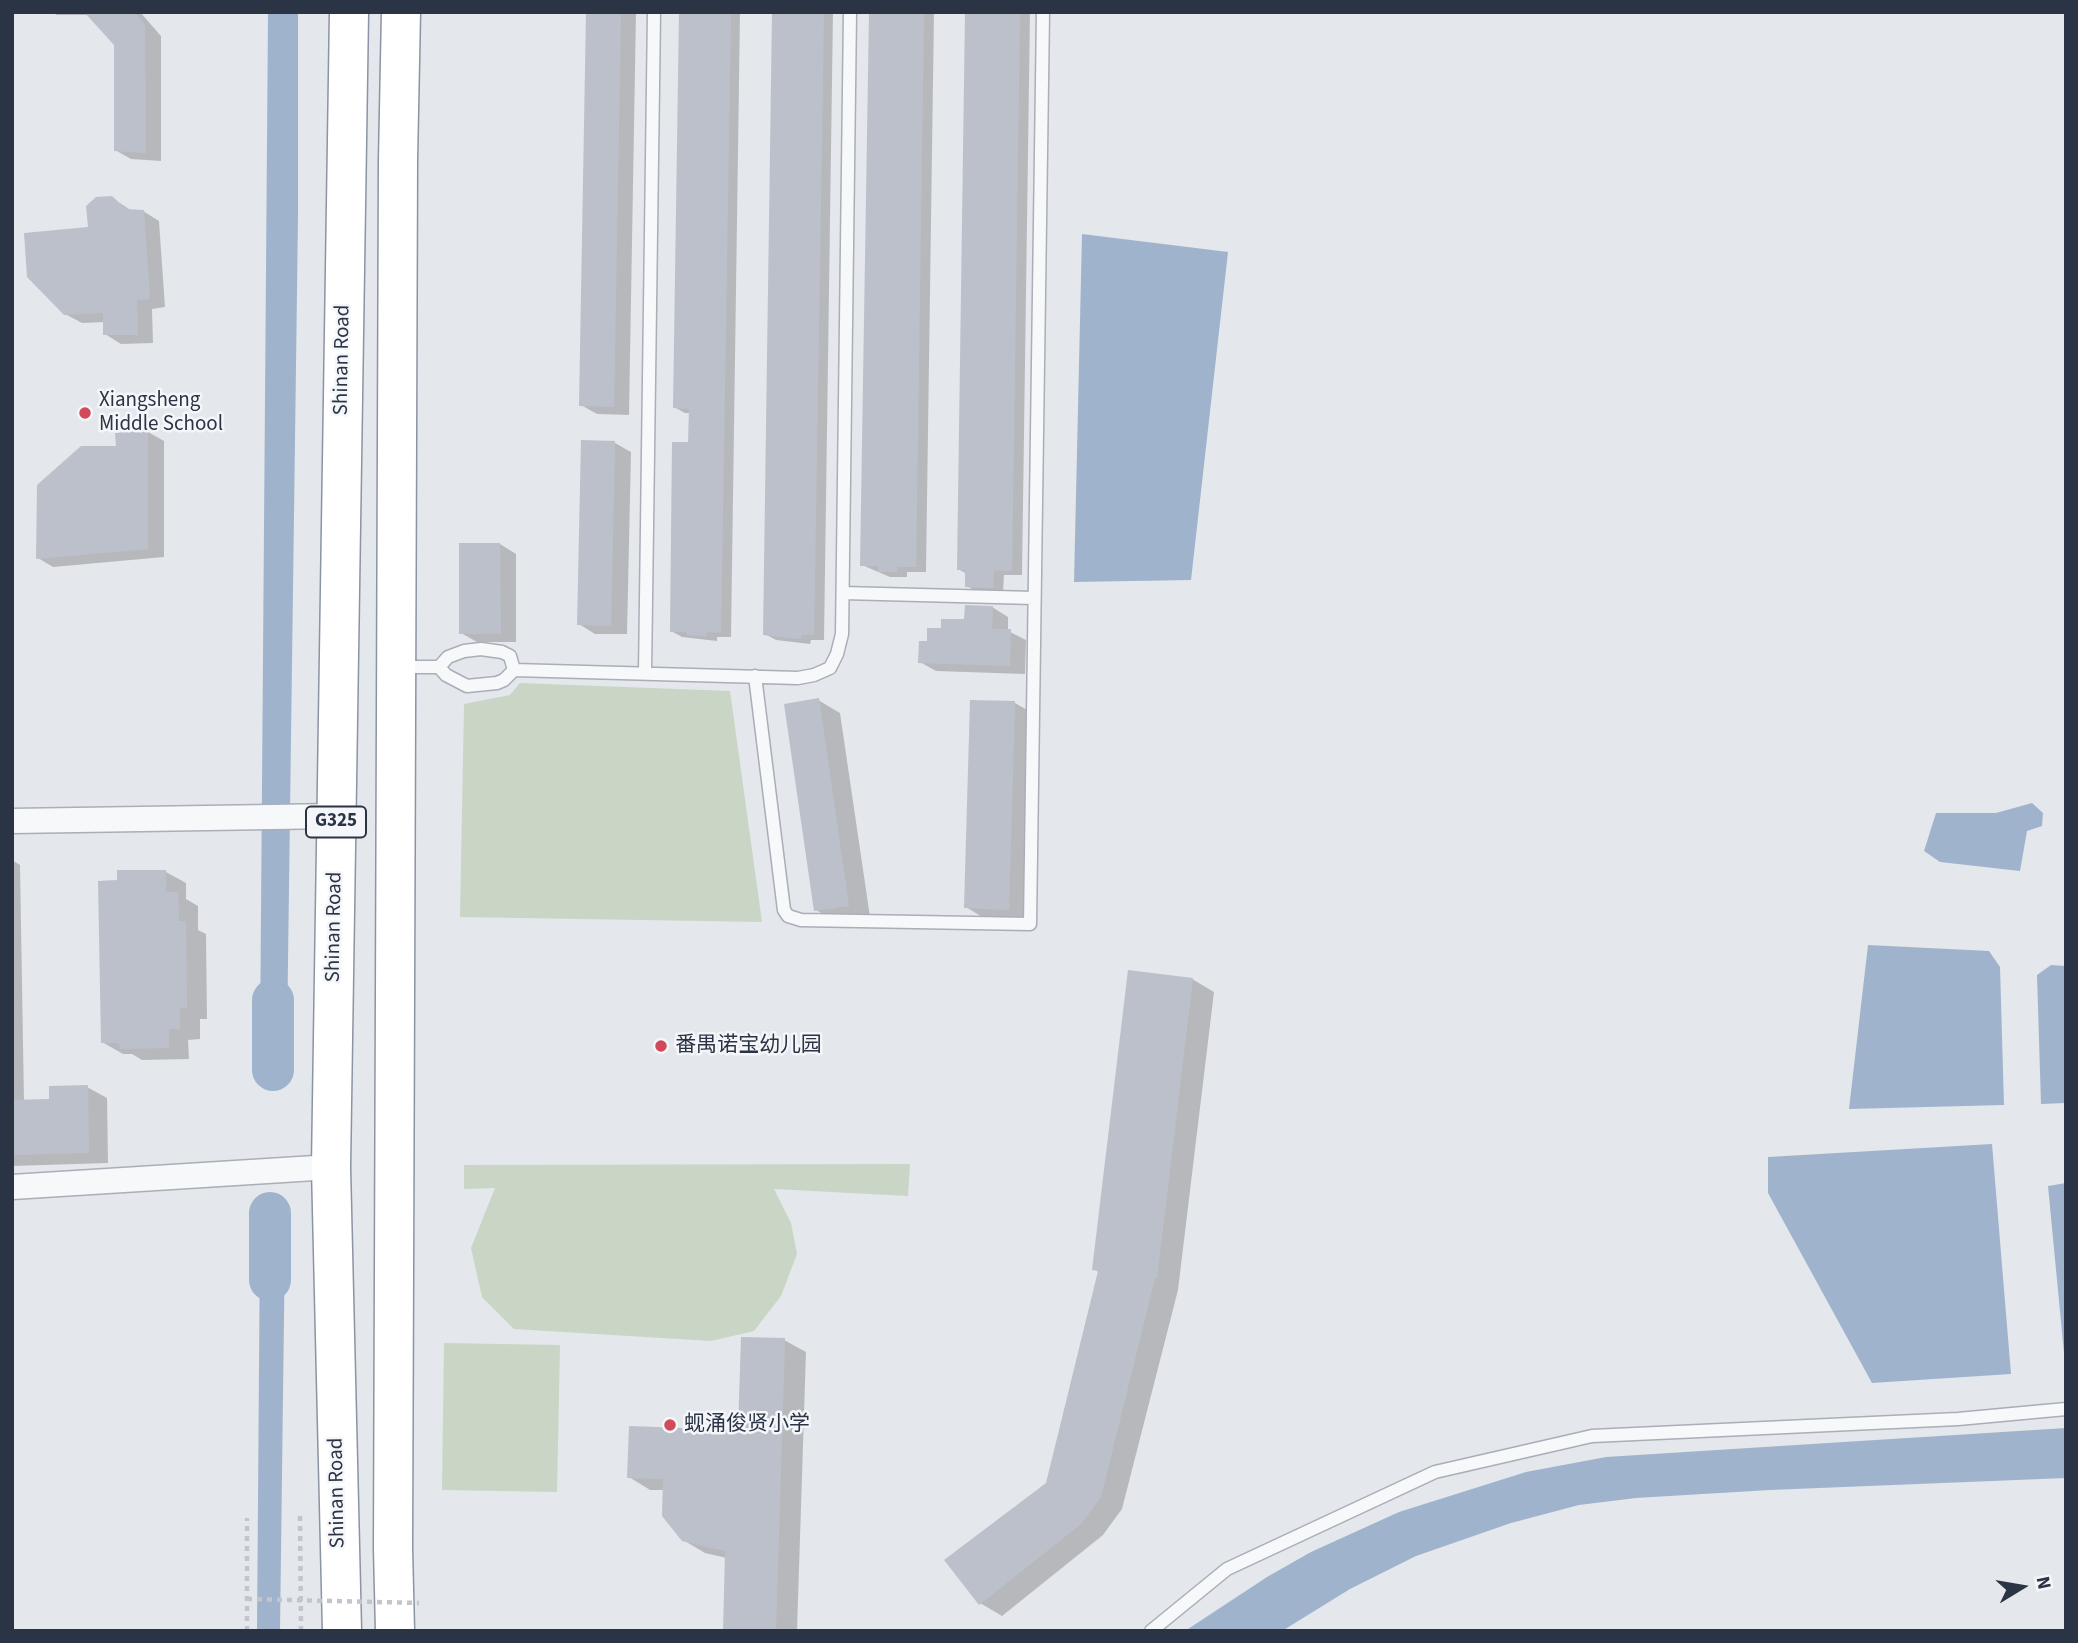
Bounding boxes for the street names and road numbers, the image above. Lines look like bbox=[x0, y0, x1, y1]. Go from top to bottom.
street label: Shinan Road bbox=[329, 304, 357, 416]
road number: G325 bbox=[306, 806, 366, 838]
street label: Shinan Road bbox=[321, 871, 349, 983]
street label: Shinan Road bbox=[324, 1437, 352, 1549]

